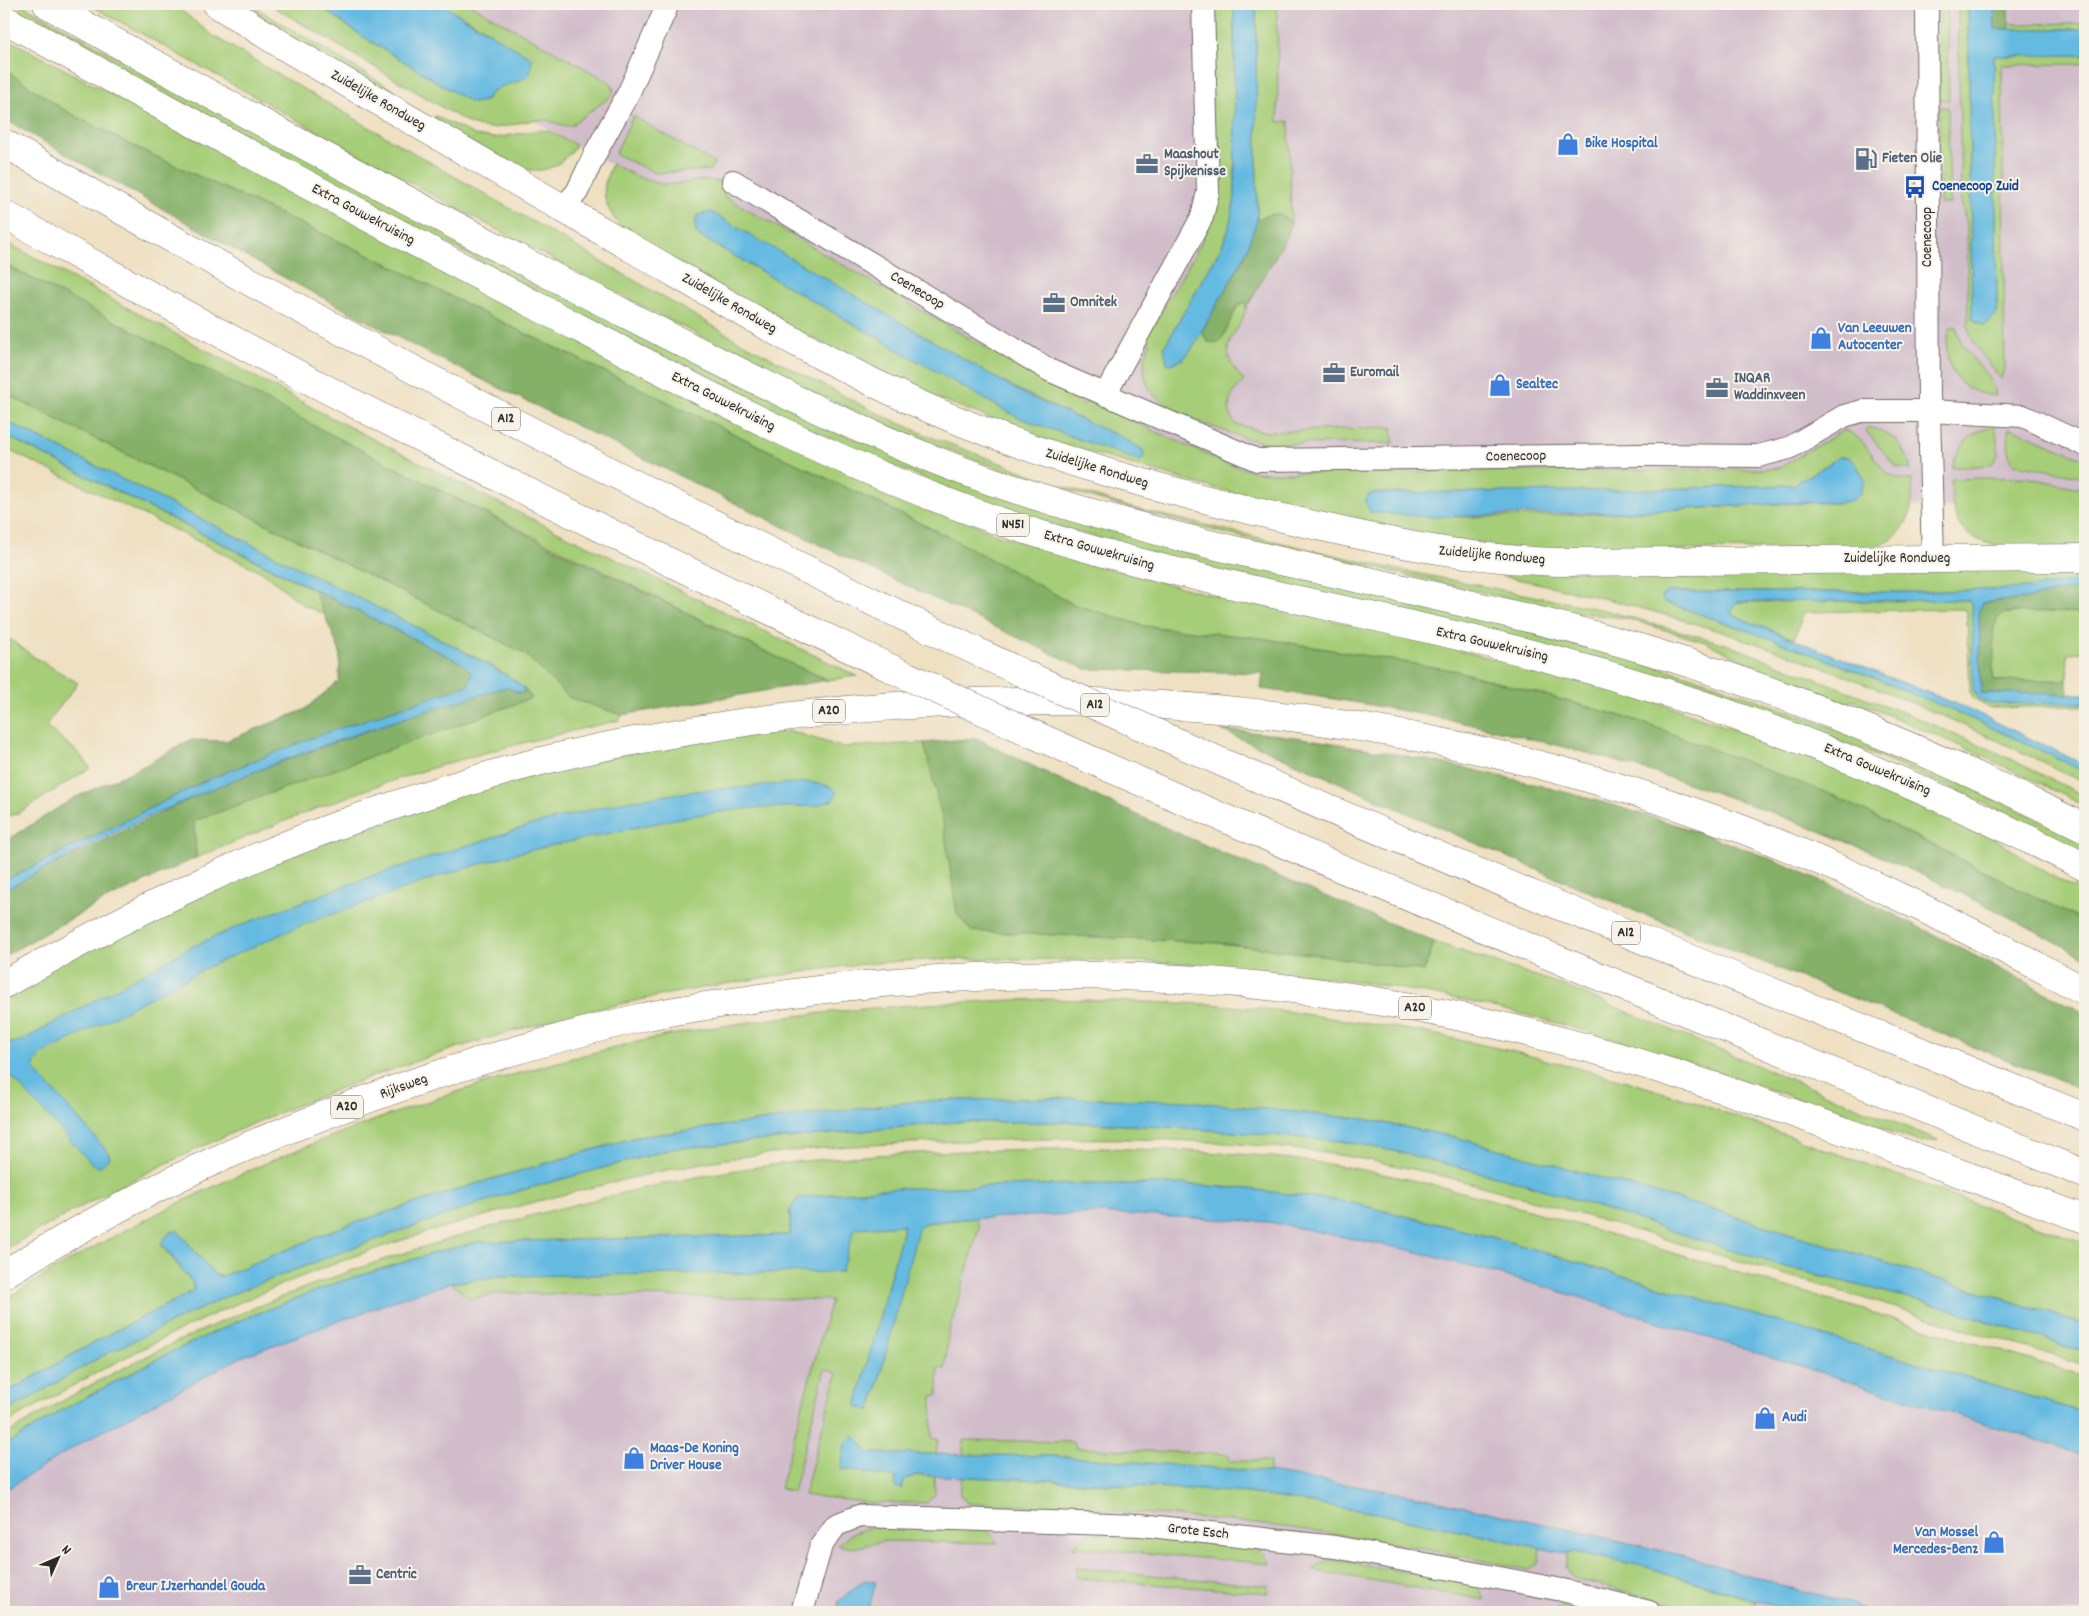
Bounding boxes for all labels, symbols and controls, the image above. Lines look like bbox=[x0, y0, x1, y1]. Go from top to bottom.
street label: Zuidelijke Rondweg bbox=[326, 65, 430, 137]
shop icon: Bike Hospital bbox=[1555, 131, 1581, 157]
place label: Bike Hospital bbox=[1585, 133, 1658, 155]
place label: Maashout Spijkenisse bbox=[1164, 144, 1226, 183]
fuel station icon: Fieten Olie bbox=[1853, 146, 1879, 172]
place label: Fieten Olie bbox=[1882, 148, 1942, 170]
office icon: Maashout Spijkenisse bbox=[1134, 151, 1160, 177]
bus stop icon: Coenecoop Zuid bbox=[1902, 174, 1928, 200]
place label: Coenecoop Zuid bbox=[1932, 176, 2019, 198]
street label: Extra Gouwekruising bbox=[307, 178, 419, 252]
street label: Coenecoop bbox=[1917, 207, 1939, 267]
street label: Coenecoop bbox=[885, 266, 949, 316]
street label: Zuidelijke Rondweg bbox=[677, 268, 781, 340]
office icon: Omnitek bbox=[1041, 290, 1067, 316]
place label: Omnitek bbox=[1070, 292, 1117, 314]
place label: Van Leeuwen Autocenter bbox=[1838, 318, 1912, 357]
shop icon: Van Leeuwen Autocenter bbox=[1808, 325, 1834, 351]
office icon: Euromail bbox=[1321, 360, 1347, 386]
place label: Euromail bbox=[1350, 362, 1400, 384]
street label: Extra Gouwekruising bbox=[667, 366, 779, 438]
place label: INQAR Waddinxveen bbox=[1734, 368, 1805, 407]
shop icon: Sealtec bbox=[1487, 372, 1513, 398]
place label: Sealtec bbox=[1516, 374, 1558, 396]
office icon: INQAR Waddinxveen bbox=[1704, 375, 1730, 401]
road number: A12 bbox=[492, 408, 520, 430]
street label: Zuidelijke Rondweg bbox=[1043, 443, 1151, 495]
street label: Coenecoop bbox=[1486, 445, 1547, 469]
road number: N451 bbox=[997, 514, 1029, 536]
street label: Extra Gouwekruising bbox=[1041, 525, 1157, 577]
street label: Zuidelijke Rondweg bbox=[1438, 540, 1546, 572]
street label: Zuidelijke Rondweg bbox=[1844, 548, 1950, 570]
street label: Extra Gouwekruising bbox=[1434, 621, 1550, 669]
road number: A12 bbox=[1081, 694, 1109, 716]
road number: A20 bbox=[813, 699, 845, 722]
street label: Extra Gouwekruising bbox=[1820, 738, 1934, 802]
road number: A12 bbox=[1612, 921, 1640, 944]
road number: A20 bbox=[1399, 996, 1431, 1020]
street label: Rijksweg bbox=[377, 1068, 431, 1106]
road number: A20 bbox=[331, 1096, 363, 1118]
shop icon: Audi bbox=[1752, 1405, 1778, 1431]
place label: Audi bbox=[1782, 1407, 1807, 1429]
place label: Maas-De Koning Driver House bbox=[650, 1438, 739, 1477]
shop icon: Maas-De Koning Driver House bbox=[621, 1445, 647, 1471]
street label: Grote Esch bbox=[1166, 1518, 1230, 1546]
place label: Van Mossel Mercedes-Benz bbox=[1893, 1522, 1978, 1561]
shop icon: Van Mossel Mercedes-Benz bbox=[1981, 1529, 2007, 1555]
north arrow bbox=[32, 1534, 82, 1584]
text: N bbox=[56, 1541, 75, 1560]
office icon: Centric bbox=[347, 1562, 373, 1588]
place label: Centric bbox=[376, 1564, 417, 1586]
shop icon: Breur IJzerhandel Gouda bbox=[96, 1574, 122, 1600]
place label: Breur IJzerhandel Gouda bbox=[126, 1576, 266, 1598]

